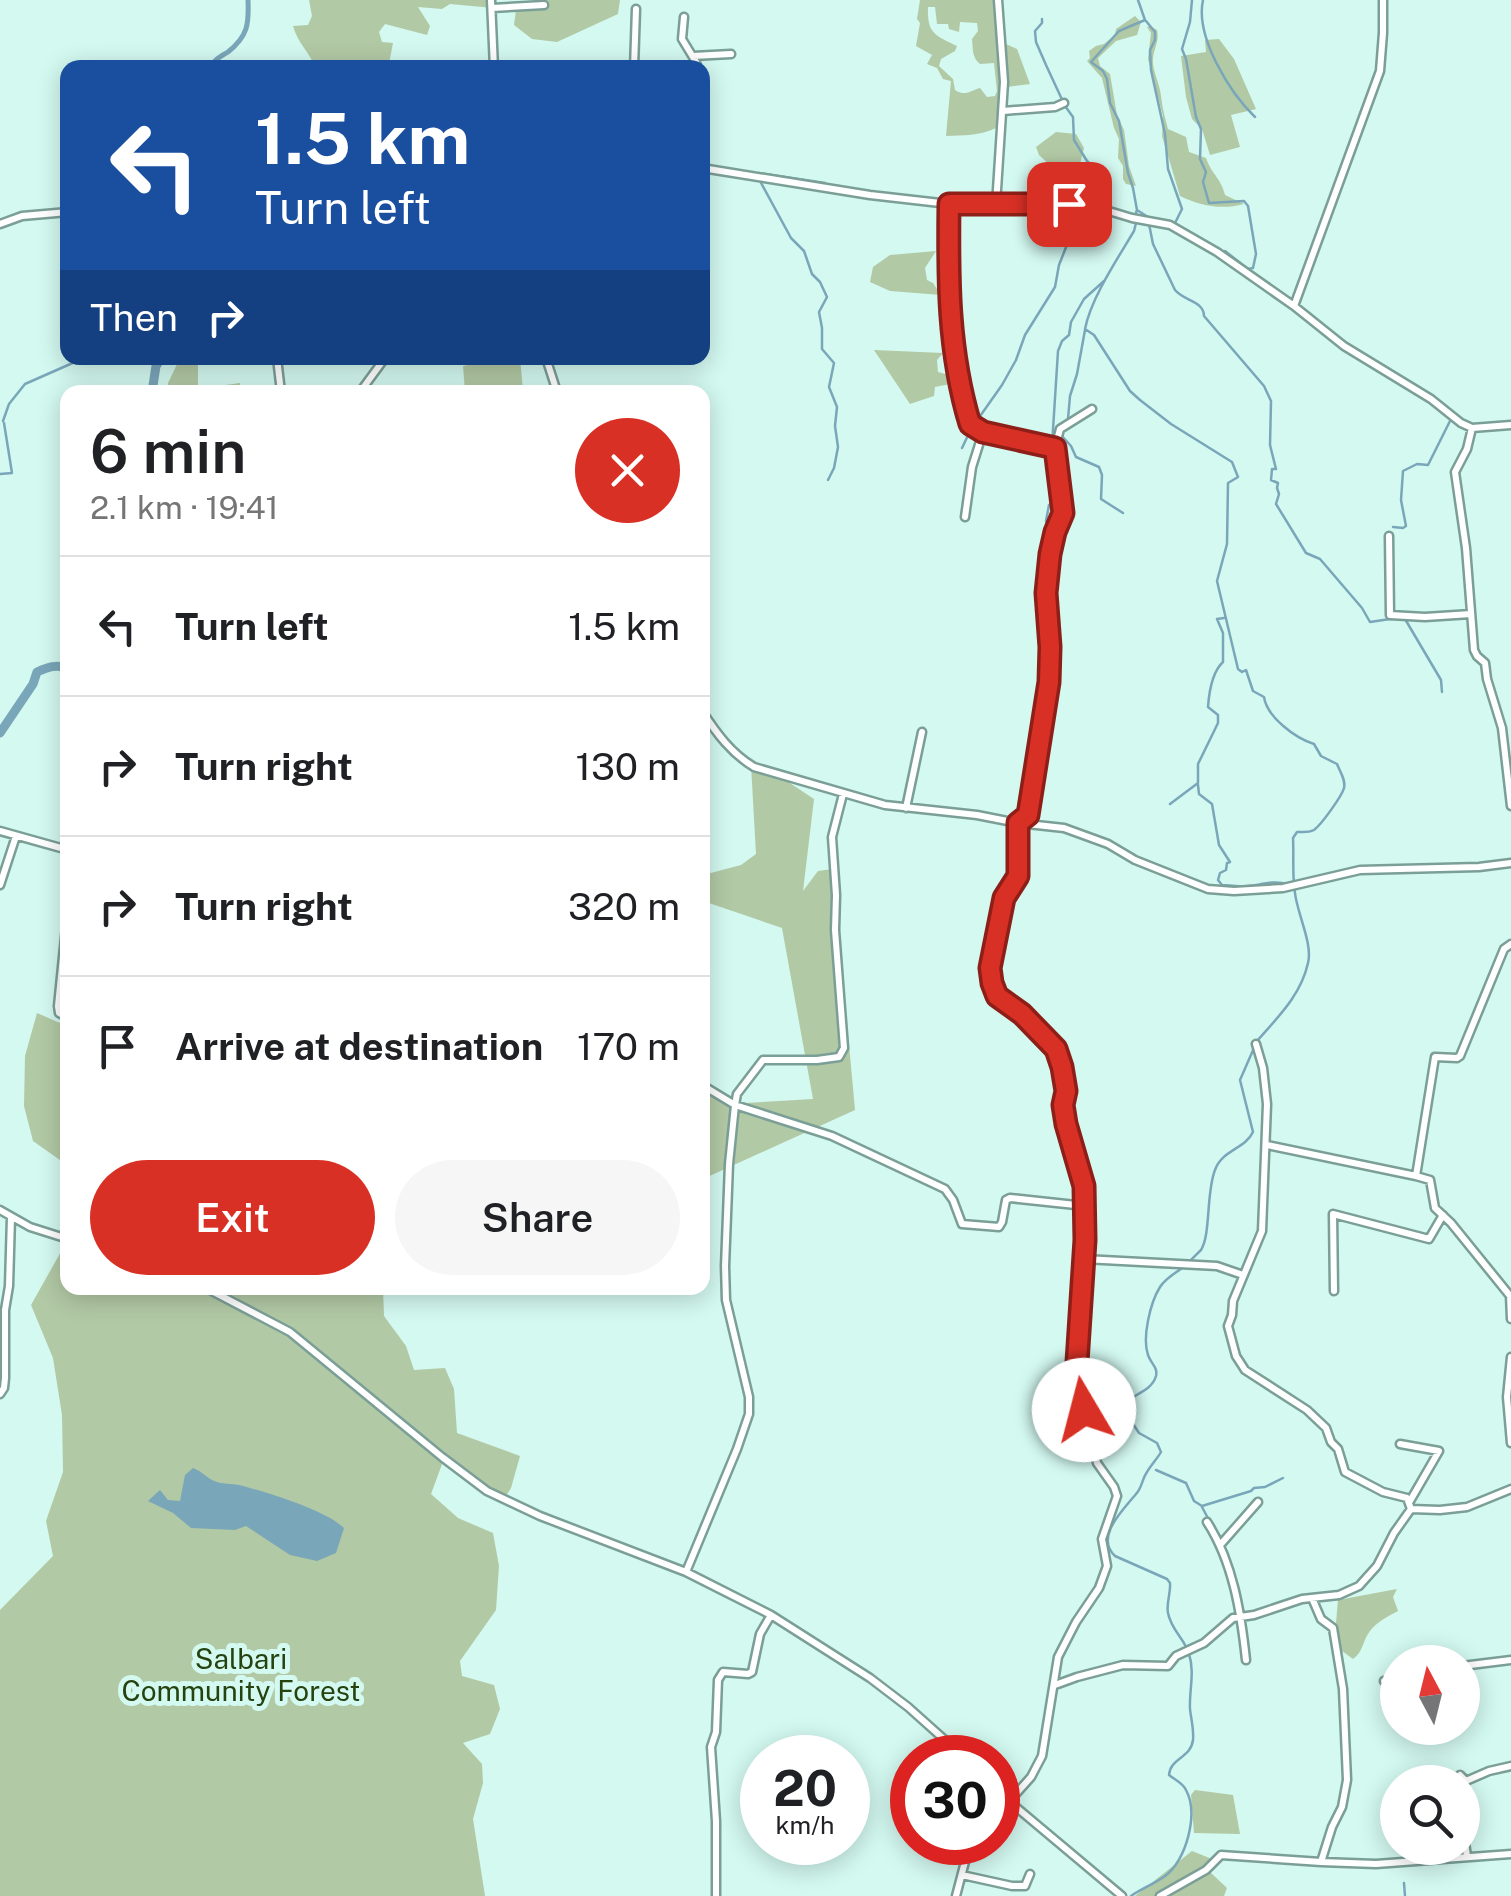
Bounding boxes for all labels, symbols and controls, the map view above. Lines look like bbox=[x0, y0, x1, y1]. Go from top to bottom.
text: 1.5 km bbox=[255, 97, 470, 180]
icon: left bbox=[90, 100, 220, 230]
pin bbox=[1027, 162, 1112, 247]
icon: arrive bbox=[1042, 177, 1097, 232]
text: Turn left bbox=[255, 181, 431, 234]
icon: right bbox=[198, 290, 253, 345]
text: Then bbox=[90, 295, 178, 340]
text: 6 min bbox=[90, 416, 246, 487]
button: close bbox=[575, 418, 680, 523]
text: 2.1 km · 19:41 bbox=[90, 489, 279, 526]
icon: left bbox=[90, 599, 145, 654]
text: Turn left bbox=[175, 604, 329, 649]
text: 1.5 km bbox=[568, 604, 680, 649]
icon: right bbox=[90, 739, 145, 794]
text: Turn right bbox=[175, 744, 353, 789]
text: 130 m bbox=[575, 744, 680, 789]
icon: right bbox=[90, 879, 145, 934]
text: Turn right bbox=[175, 884, 353, 929]
text: 320 m bbox=[568, 884, 680, 929]
icon: arrive bbox=[90, 1019, 145, 1074]
text: Arrive at destination bbox=[175, 1024, 543, 1069]
text: 170 m bbox=[577, 1024, 680, 1069]
button: Exit bbox=[90, 1160, 375, 1275]
button: Share bbox=[395, 1160, 680, 1275]
position arrow bbox=[1032, 1358, 1136, 1462]
park label: Salbari Community Forest bbox=[122, 1642, 360, 1707]
north arrow bbox=[1380, 1645, 1480, 1745]
map controls bbox=[1380, 1645, 1480, 1865]
speed limit sign: 30 bbox=[890, 1735, 1020, 1865]
text: 20 bbox=[773, 1758, 837, 1817]
button: search bbox=[1380, 1765, 1480, 1865]
text: km/h bbox=[776, 1810, 834, 1840]

